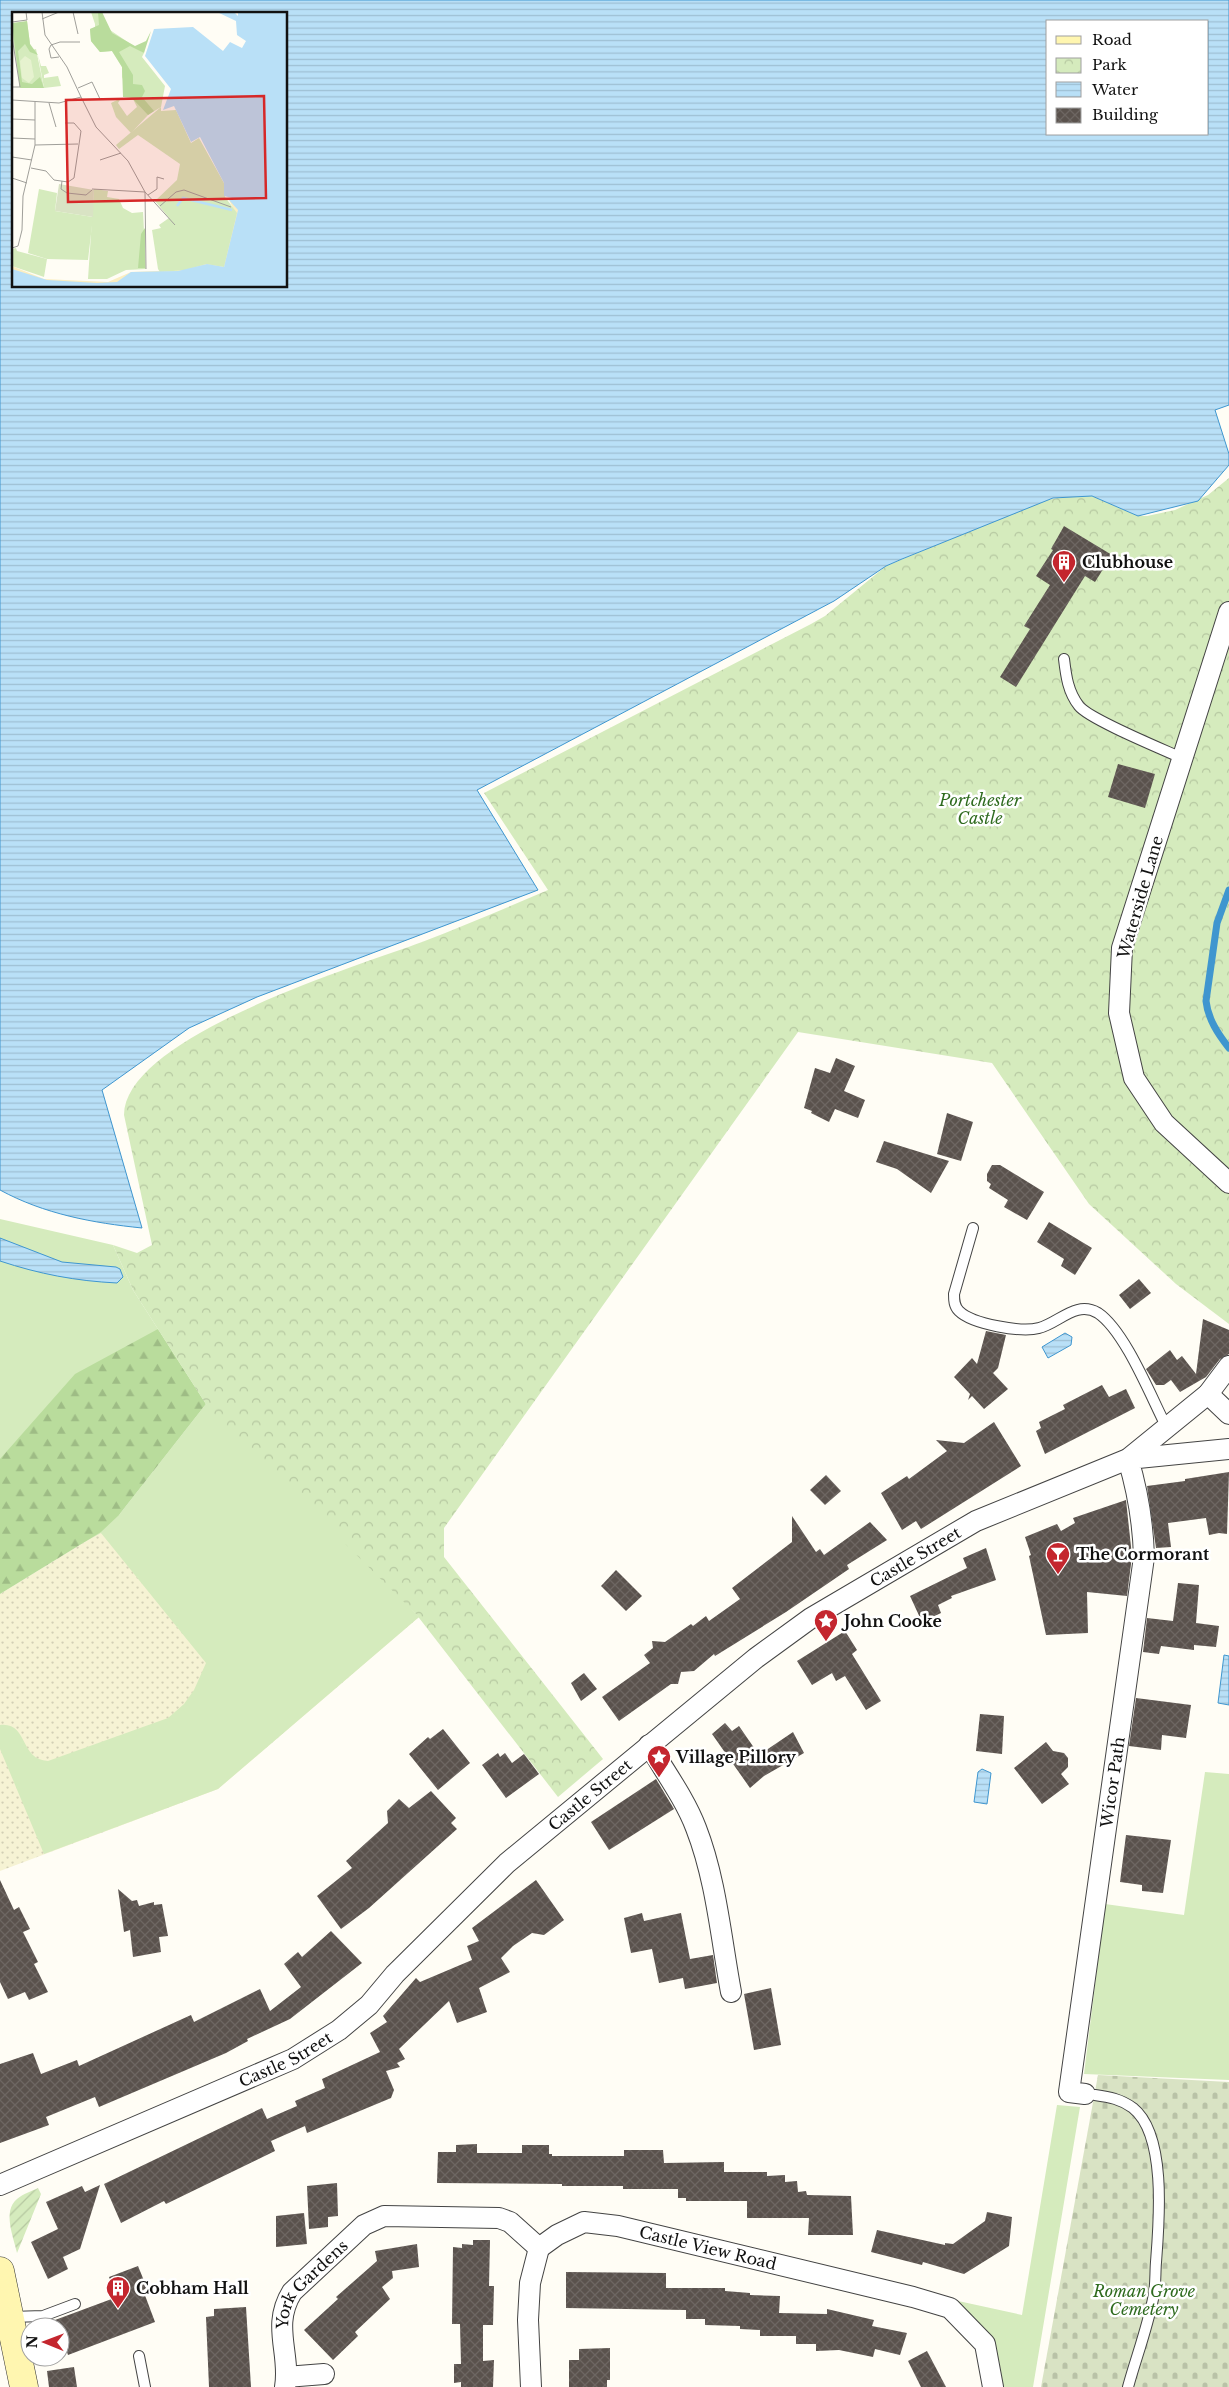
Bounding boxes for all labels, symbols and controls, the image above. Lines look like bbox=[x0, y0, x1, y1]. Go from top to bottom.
inset map bbox=[12, 12, 288, 288]
legend bbox=[1046, 20, 1209, 135]
text: Road bbox=[1092, 30, 1132, 49]
text: Park bbox=[1092, 55, 1128, 74]
text: Water bbox=[1091, 80, 1139, 99]
text: Building bbox=[1092, 105, 1159, 124]
building icon: Clubhouse bbox=[1051, 549, 1077, 583]
place label: Clubhouse bbox=[1082, 552, 1173, 572]
park label: Portchester Castle bbox=[938, 790, 1022, 828]
street label: Waterside Lane bbox=[1113, 833, 1167, 962]
street label: Castle Street bbox=[866, 1522, 964, 1591]
bar icon: The Cormorant bbox=[1045, 1541, 1071, 1575]
place label: The Cormorant bbox=[1076, 1544, 1210, 1564]
place icon: John Cooke bbox=[813, 1608, 839, 1642]
place label: John Cooke bbox=[841, 1611, 942, 1631]
street label: Wicor Path bbox=[1096, 1735, 1129, 1830]
place icon: Village Pillory bbox=[646, 1744, 672, 1778]
place label: Village Pillory bbox=[675, 1747, 796, 1767]
street label: Castle Street bbox=[544, 1754, 636, 1835]
street label: Castle Street bbox=[236, 2027, 336, 2091]
street label: Castle View Road bbox=[637, 2221, 779, 2274]
street label: York Gardens bbox=[272, 2235, 352, 2330]
building icon: Cobham Hall bbox=[105, 2275, 131, 2309]
place label: Cobham Hall bbox=[136, 2278, 249, 2298]
park label: Roman Grove Cemetery bbox=[1092, 2281, 1196, 2319]
north arrow bbox=[20, 2317, 70, 2367]
text: N bbox=[23, 2335, 41, 2349]

